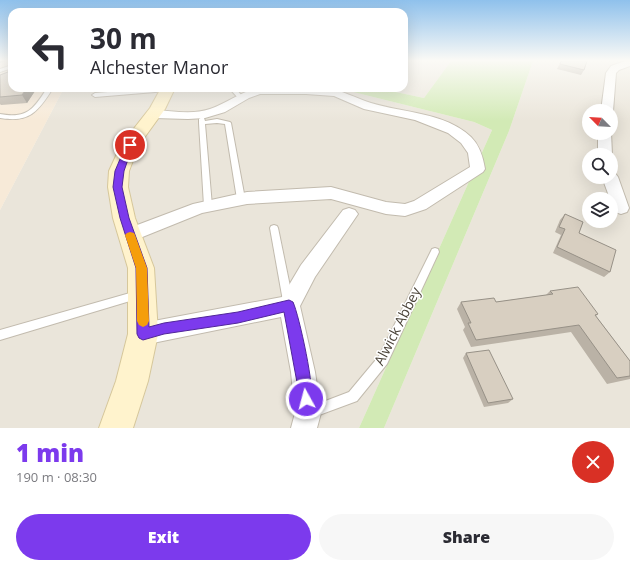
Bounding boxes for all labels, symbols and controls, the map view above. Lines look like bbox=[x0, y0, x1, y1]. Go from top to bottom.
text: 30 m bbox=[90, 19, 157, 57]
icon: left bbox=[24, 24, 76, 76]
text: Alchester Manor bbox=[90, 55, 228, 79]
north arrow bbox=[582, 104, 618, 140]
map controls bbox=[582, 104, 618, 228]
pin bbox=[113, 128, 147, 162]
icon: arrive bbox=[119, 134, 141, 156]
button: search bbox=[582, 148, 618, 184]
button: layers bbox=[582, 192, 618, 228]
street label: Alwick Abbey bbox=[369, 283, 425, 368]
position arrow bbox=[285, 378, 327, 420]
text: 1 min bbox=[16, 436, 84, 469]
button: close bbox=[572, 441, 614, 483]
text: 190 m · 08:30 bbox=[16, 468, 97, 486]
button: Exit bbox=[16, 514, 311, 560]
button: Share bbox=[319, 514, 614, 560]

